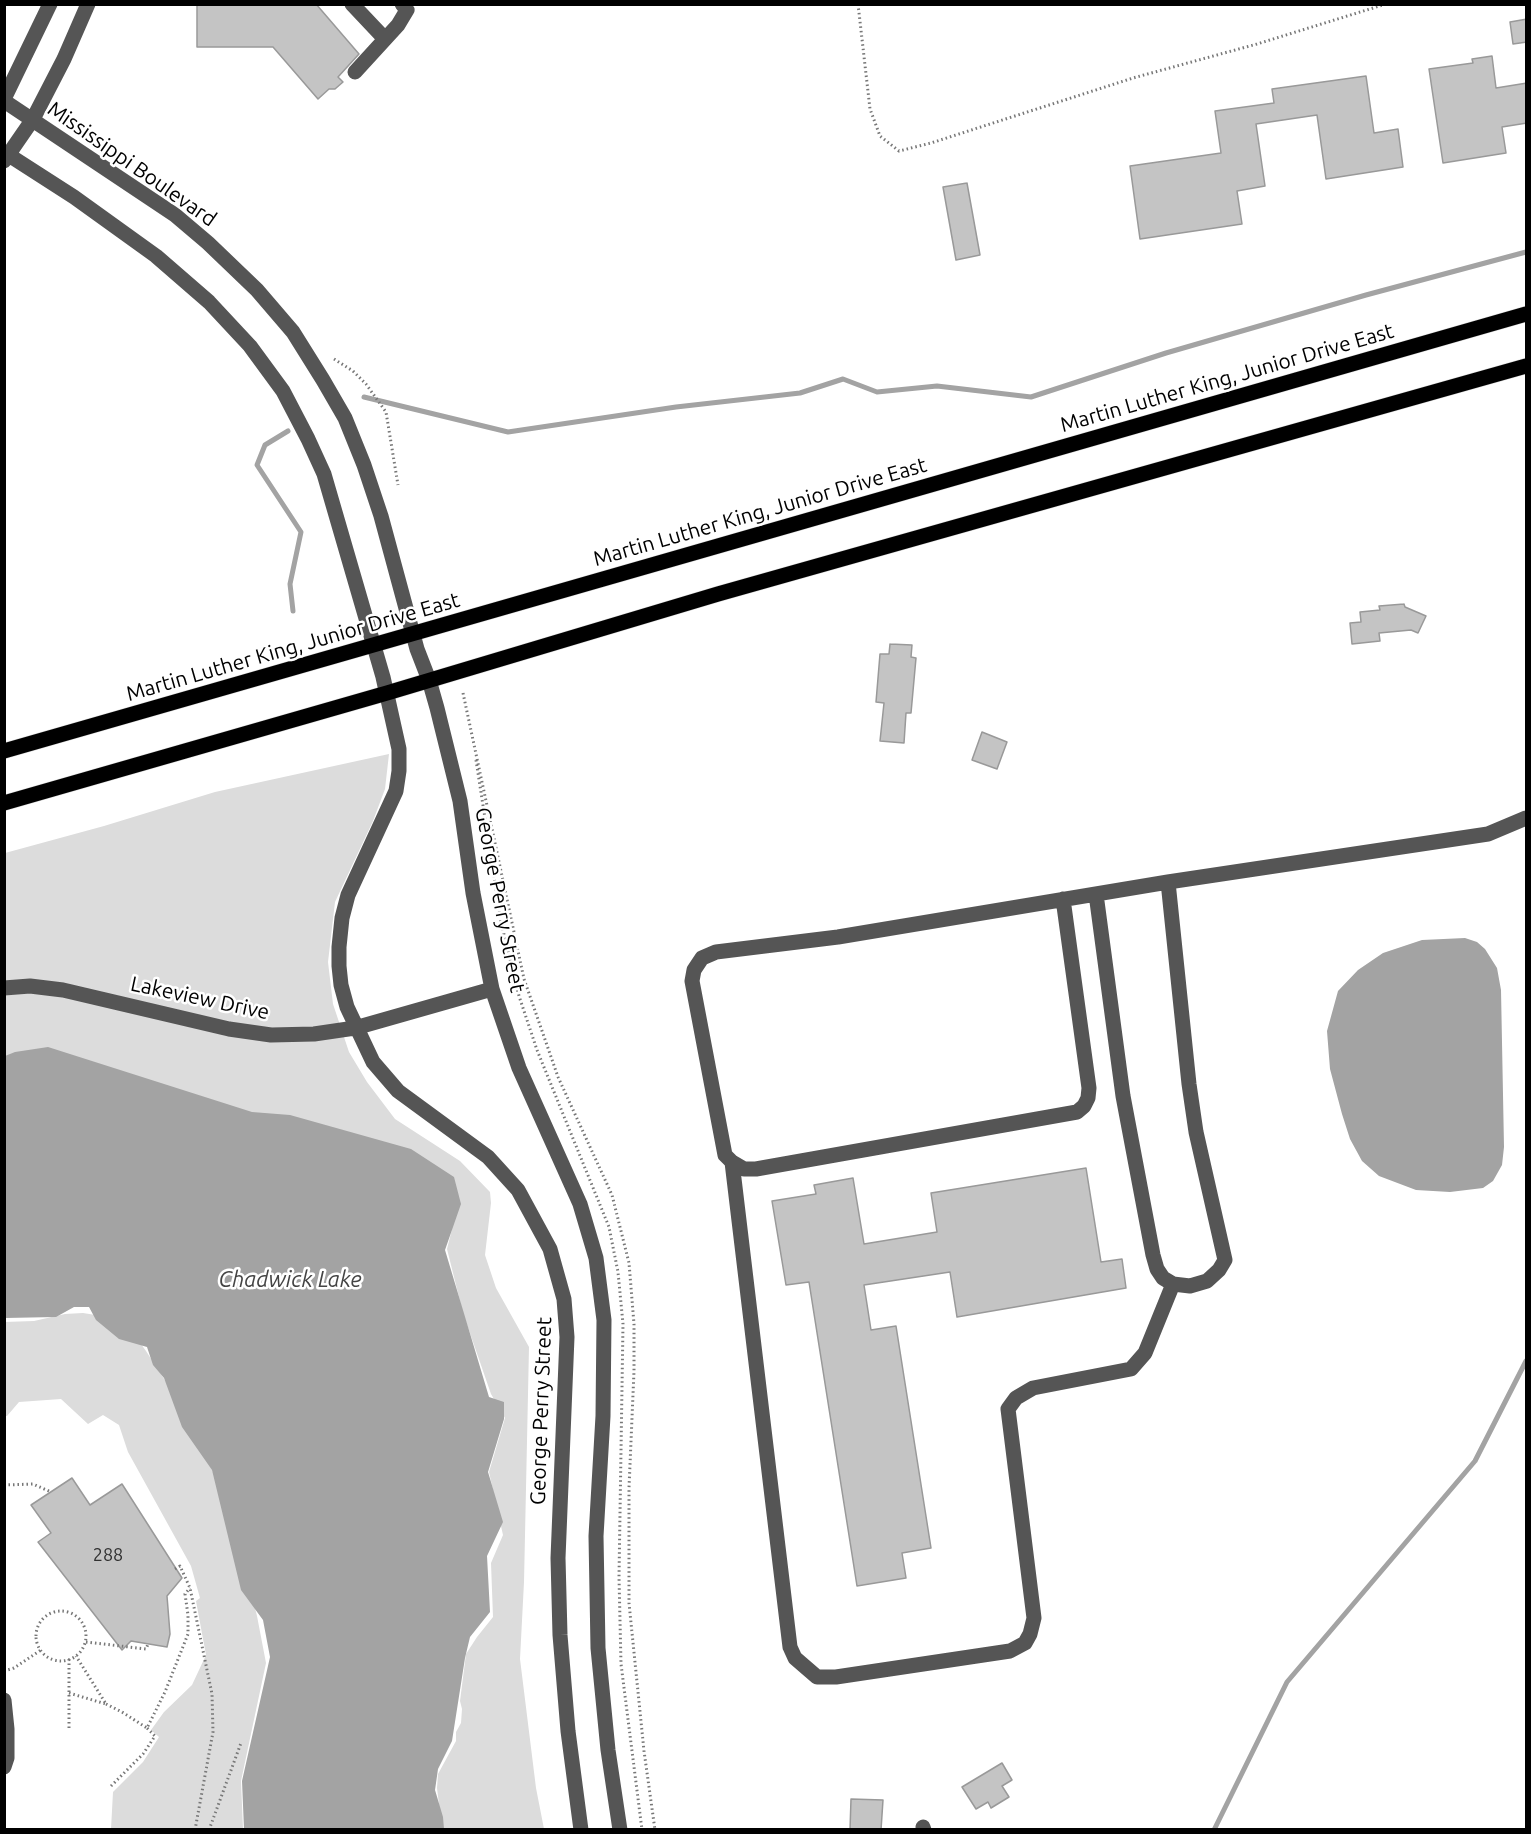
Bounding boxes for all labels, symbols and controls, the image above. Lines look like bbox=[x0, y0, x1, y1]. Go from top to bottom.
street label: Mississippi Boulevard bbox=[43, 96, 221, 232]
street label: Martin Luther King, Junior Drive East bbox=[1057, 318, 1397, 438]
street label: Martin Luther King, Junior Drive East bbox=[590, 452, 930, 572]
street label: Martin Luther King, Junior Drive East bbox=[123, 587, 463, 707]
street label: George Perry Street bbox=[470, 805, 530, 995]
street label: Lakeview Drive bbox=[128, 971, 272, 1025]
water label: Chadwick Lake bbox=[218, 1267, 362, 1293]
street label: George Perry Street bbox=[525, 1317, 557, 1505]
house number: 288 bbox=[93, 1544, 123, 1566]

